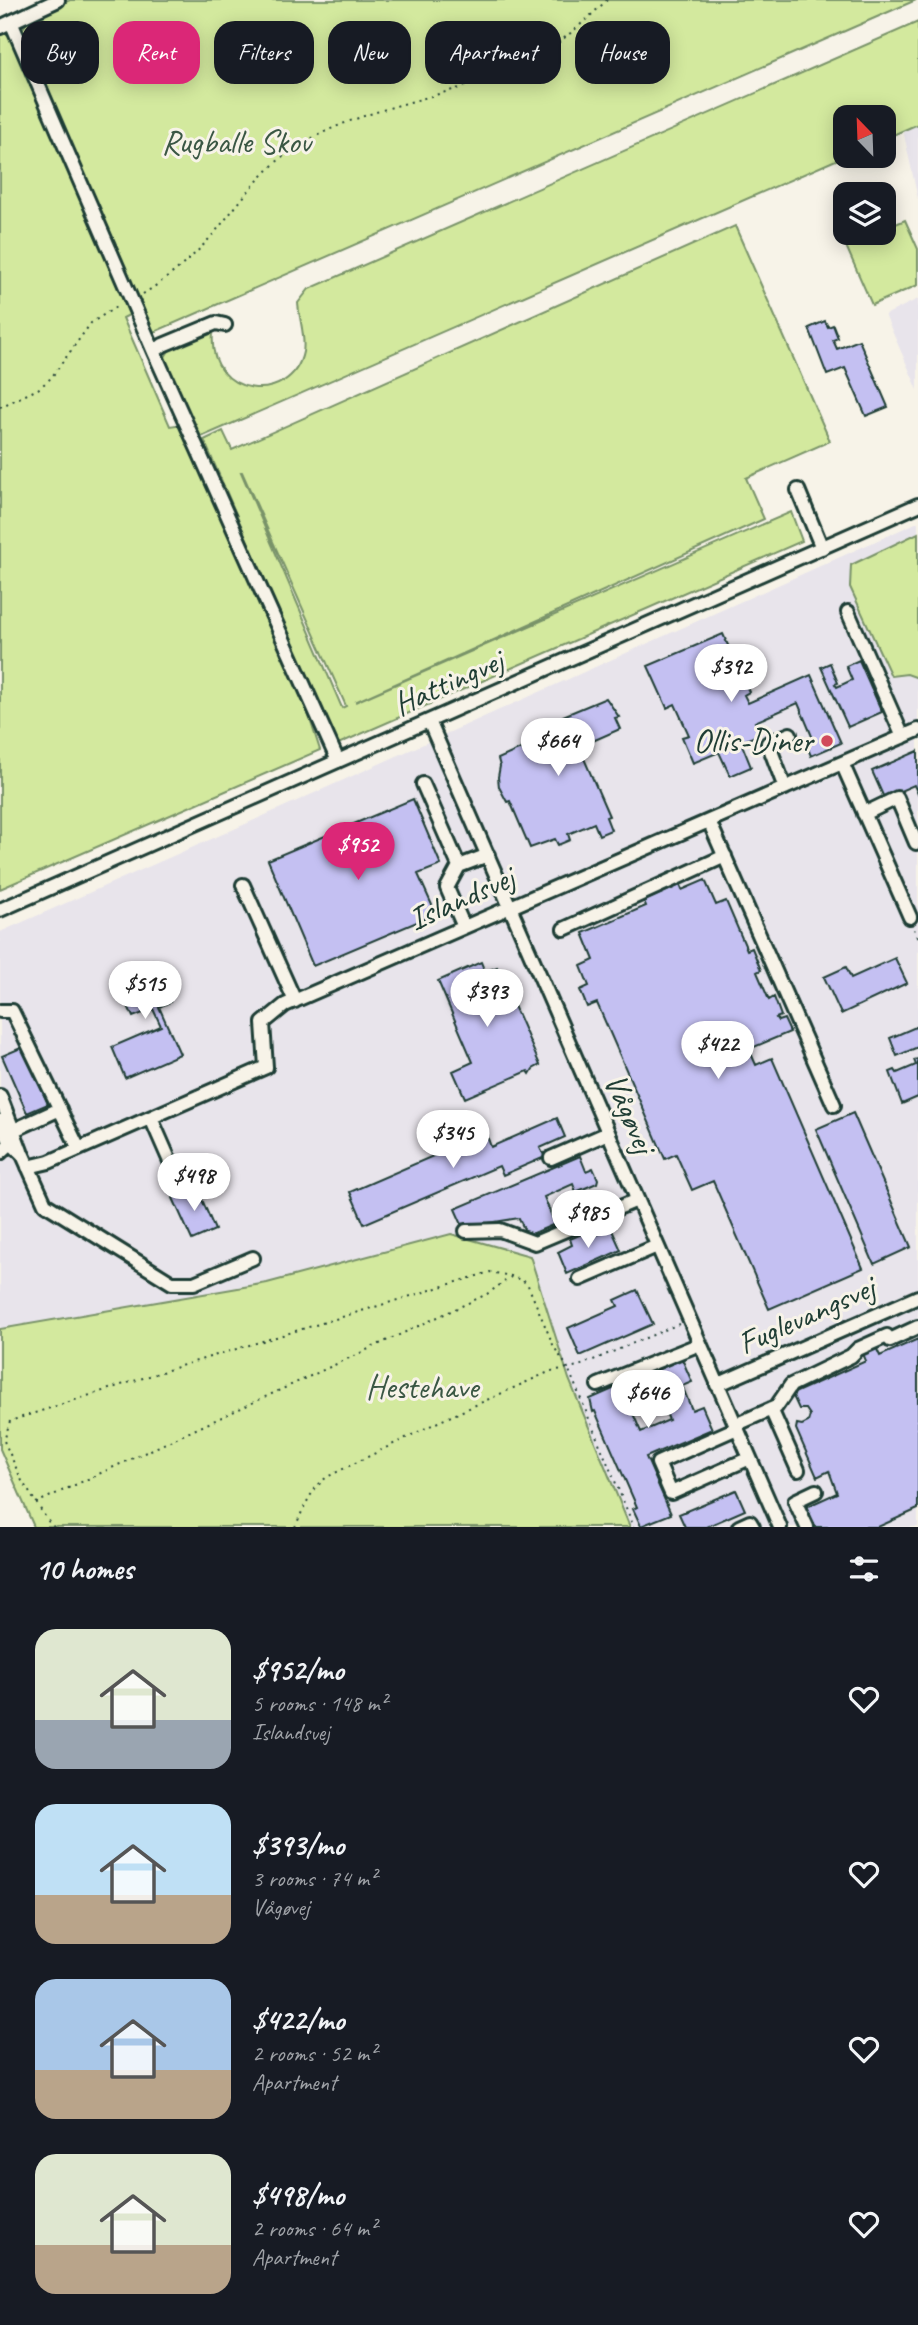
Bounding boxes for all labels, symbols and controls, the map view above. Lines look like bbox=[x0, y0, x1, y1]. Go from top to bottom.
chip: Buy bbox=[21, 21, 99, 84]
chip: Rent bbox=[113, 21, 200, 84]
chip: Filters bbox=[214, 21, 314, 84]
chip: New bbox=[328, 21, 411, 84]
chip: Apartment bbox=[425, 21, 561, 84]
chip: House bbox=[575, 21, 670, 84]
north arrow bbox=[833, 105, 896, 168]
map controls bbox=[833, 105, 896, 245]
park label: Rugballe Skov bbox=[162, 121, 313, 163]
button: layers bbox=[833, 182, 896, 245]
street label: Hattingvej bbox=[386, 638, 512, 725]
pin: $392 bbox=[690, 644, 772, 704]
text: $392 bbox=[710, 652, 752, 681]
pin: $664 bbox=[517, 718, 599, 778]
place label: Ollis-Diner bbox=[693, 720, 815, 762]
text: $664 bbox=[537, 726, 579, 755]
marker: Ollis-Diner bbox=[819, 733, 835, 749]
pin: $952 bbox=[317, 822, 399, 882]
text: $952 bbox=[338, 830, 378, 859]
street label: Islandsvej bbox=[401, 855, 523, 940]
pin: $515 bbox=[104, 962, 186, 1021]
text: $515 bbox=[125, 969, 165, 998]
pin: $393 bbox=[446, 970, 528, 1029]
text: $393 bbox=[466, 977, 508, 1006]
pin: $422 bbox=[677, 1021, 759, 1081]
text: $422 bbox=[697, 1029, 739, 1058]
street label: Vågøvej bbox=[595, 1067, 667, 1163]
pin: $345 bbox=[412, 1110, 494, 1170]
text: $345 bbox=[432, 1118, 474, 1147]
pin: $498 bbox=[153, 1154, 235, 1213]
text: $498 bbox=[173, 1161, 215, 1190]
pin: $985 bbox=[547, 1190, 629, 1250]
text: $985 bbox=[568, 1198, 608, 1227]
street label: Fuglevangsvej bbox=[731, 1264, 885, 1364]
park label: Hestehave bbox=[366, 1366, 480, 1408]
pin: $646 bbox=[607, 1370, 689, 1430]
text: $646 bbox=[627, 1378, 669, 1407]
text: 10 homes bbox=[35, 1550, 133, 1588]
icon: filters bbox=[845, 1550, 883, 1588]
text: $952/mo bbox=[252, 1651, 344, 1689]
icon: home bbox=[91, 1657, 175, 1741]
icon: heart bbox=[845, 1680, 883, 1718]
text: 5 rooms · 148 m² bbox=[252, 1689, 387, 1718]
text: Islandsvej bbox=[252, 1718, 330, 1747]
text: $393/mo bbox=[252, 1826, 344, 1864]
icon: home bbox=[91, 1832, 175, 1916]
icon: heart bbox=[845, 1855, 883, 1893]
text: 3 rooms · 74 m² bbox=[252, 1864, 376, 1893]
text: Vågøvej bbox=[252, 1893, 309, 1922]
text: $422/mo bbox=[252, 2001, 344, 2039]
icon: home bbox=[91, 2007, 175, 2091]
icon: heart bbox=[845, 2030, 883, 2068]
text: 2 rooms · 52 m² bbox=[252, 2039, 376, 2068]
text: Apartment bbox=[252, 2068, 337, 2097]
text: $498/mo bbox=[252, 2176, 344, 2214]
icon: home bbox=[91, 2182, 175, 2266]
icon: heart bbox=[845, 2205, 883, 2243]
text: 2 rooms · 64 m² bbox=[252, 2214, 376, 2243]
text: Apartment bbox=[252, 2243, 337, 2272]

